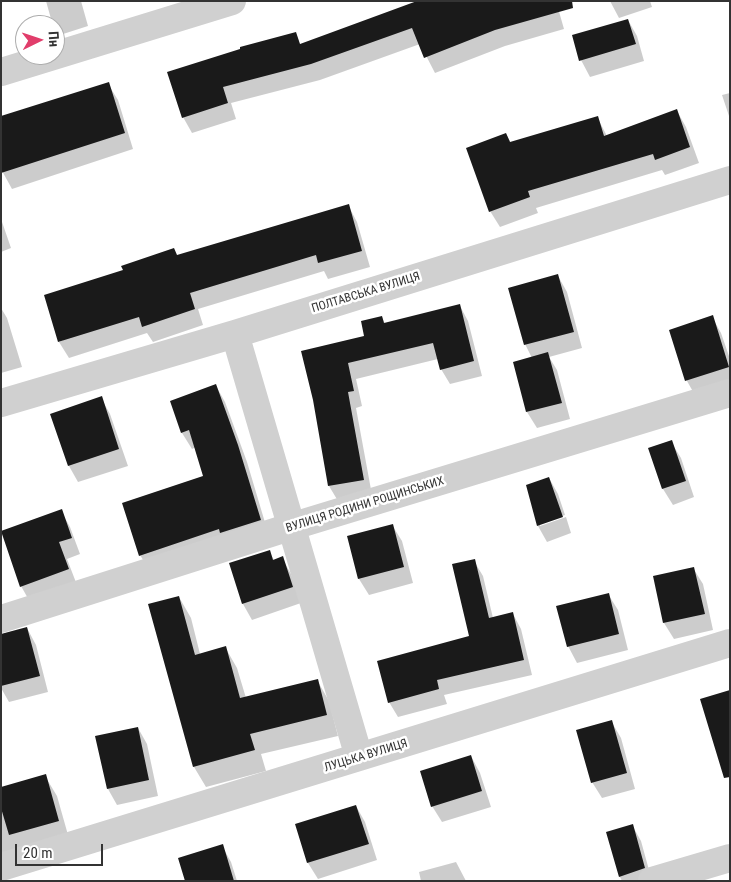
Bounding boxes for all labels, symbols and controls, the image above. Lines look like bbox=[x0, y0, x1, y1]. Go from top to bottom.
north arrow bbox=[15, 15, 65, 65]
text: Пн bbox=[45, 31, 62, 47]
street label: ПОЛТАВСЬКА ВУЛИЦЯ bbox=[310, 270, 422, 316]
street label: ВУЛИЦЯ РОДИНИ РОЩИНСЬКИХ bbox=[284, 474, 446, 536]
street label: ЛУЦЬКА ВУЛИЦЯ bbox=[322, 736, 410, 776]
scale bar bbox=[18, 834, 105, 866]
text: 20 m bbox=[23, 844, 53, 862]

